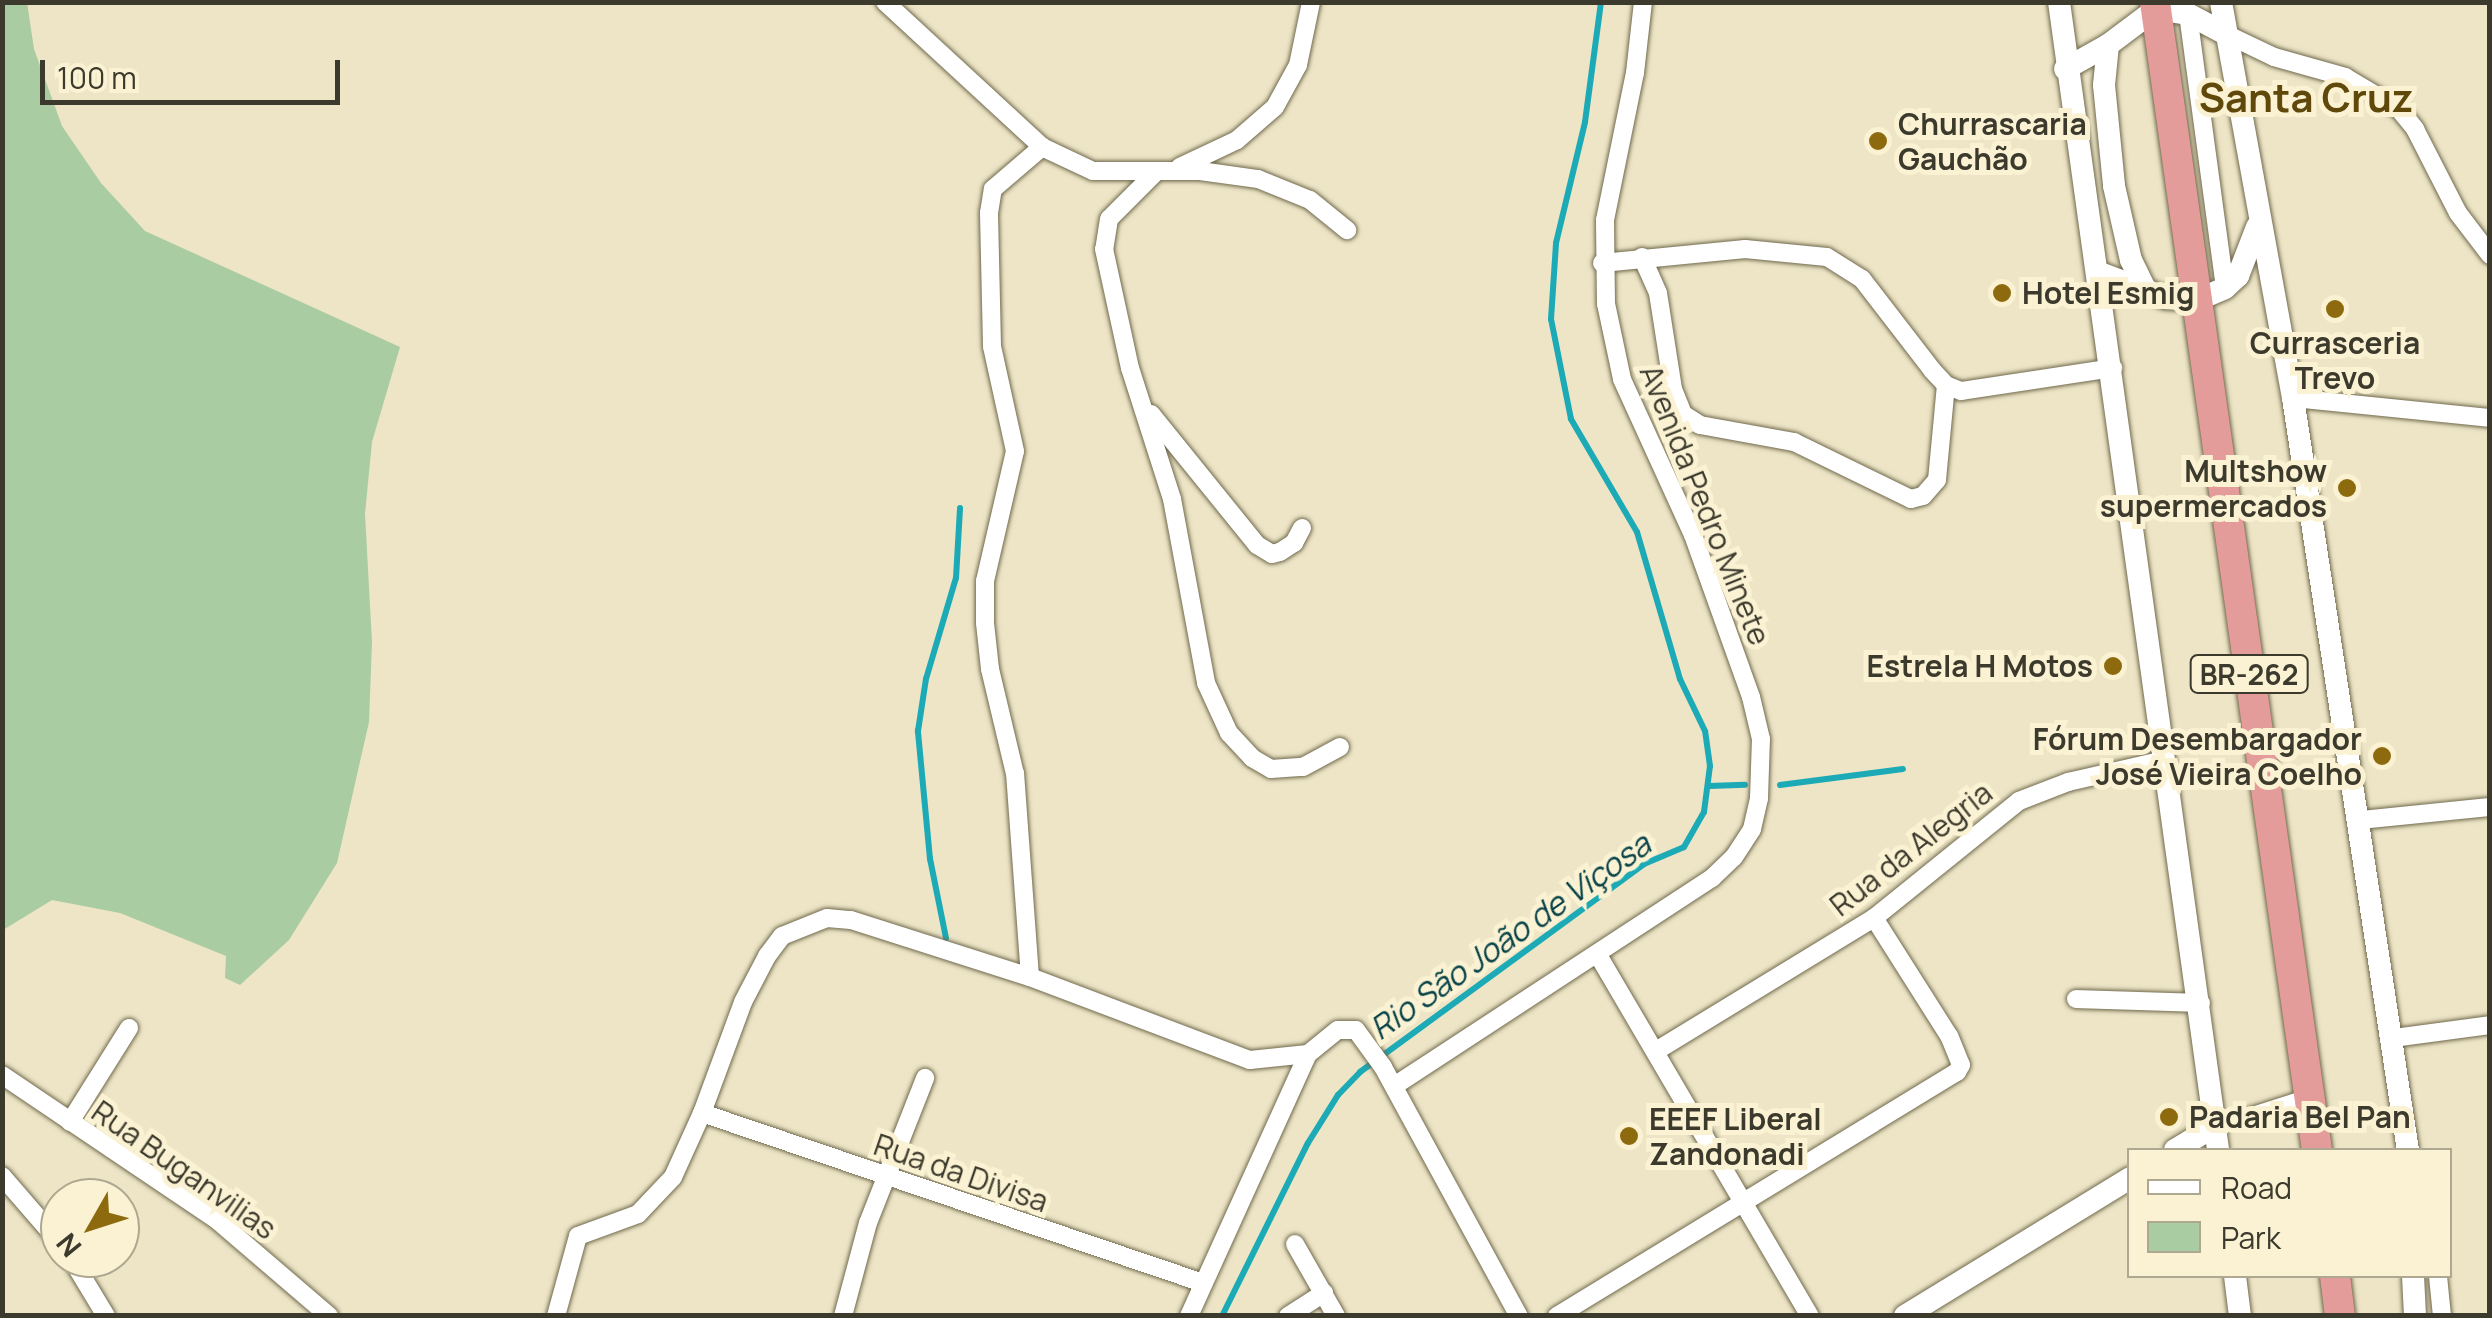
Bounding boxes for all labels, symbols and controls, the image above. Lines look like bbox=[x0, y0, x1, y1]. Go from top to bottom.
scale bar bbox=[45, 40, 345, 102]
text: 100 m bbox=[57, 57, 137, 98]
district label: Santa Cruz bbox=[2199, 73, 2413, 121]
place label: Churrascaria Gauchão bbox=[1898, 106, 2087, 176]
marker: Churrascaria Gauchão bbox=[1867, 130, 1889, 152]
place label: Hotel Esmig bbox=[2022, 275, 2194, 311]
marker: Hotel Esmig bbox=[1991, 282, 2013, 304]
marker: Currasceria Trevo bbox=[2324, 298, 2346, 320]
place label: Currasceria Trevo bbox=[2250, 325, 2420, 396]
street label: Avenida Pedro Minete bbox=[1632, 360, 1778, 650]
place label: Multshow supermercados bbox=[2100, 453, 2327, 524]
marker: Multshow supermercados bbox=[2336, 477, 2358, 499]
place label: Estrela H Motos bbox=[1866, 648, 2093, 684]
road number: BR-262 bbox=[2189, 651, 2309, 697]
marker: Estrela H Motos bbox=[2102, 655, 2124, 677]
place label: Fórum Desembargador José Vieira Coelho bbox=[2033, 721, 2362, 792]
marker: Fórum Desembargador José Vieira Coelho bbox=[2371, 745, 2393, 767]
street label: Rua da Alegria bbox=[1823, 775, 1999, 923]
water label: Rio São João de Viçosa bbox=[1362, 825, 1658, 1047]
street label: Rua Buganvilias bbox=[85, 1093, 283, 1247]
place label: Padaria Bel Pan bbox=[2189, 1099, 2411, 1135]
place label: EEEF Liberal Zandonadi bbox=[1649, 1101, 1822, 1172]
marker: Padaria Bel Pan bbox=[2158, 1106, 2180, 1128]
marker: EEEF Liberal Zandonadi bbox=[1618, 1125, 1640, 1147]
street label: Rua da Divisa bbox=[869, 1126, 1053, 1220]
legend bbox=[2127, 1148, 2452, 1278]
text: Road bbox=[2221, 1167, 2292, 1208]
north arrow bbox=[40, 1178, 140, 1278]
text: Park bbox=[2221, 1217, 2281, 1258]
text: N bbox=[47, 1226, 89, 1265]

